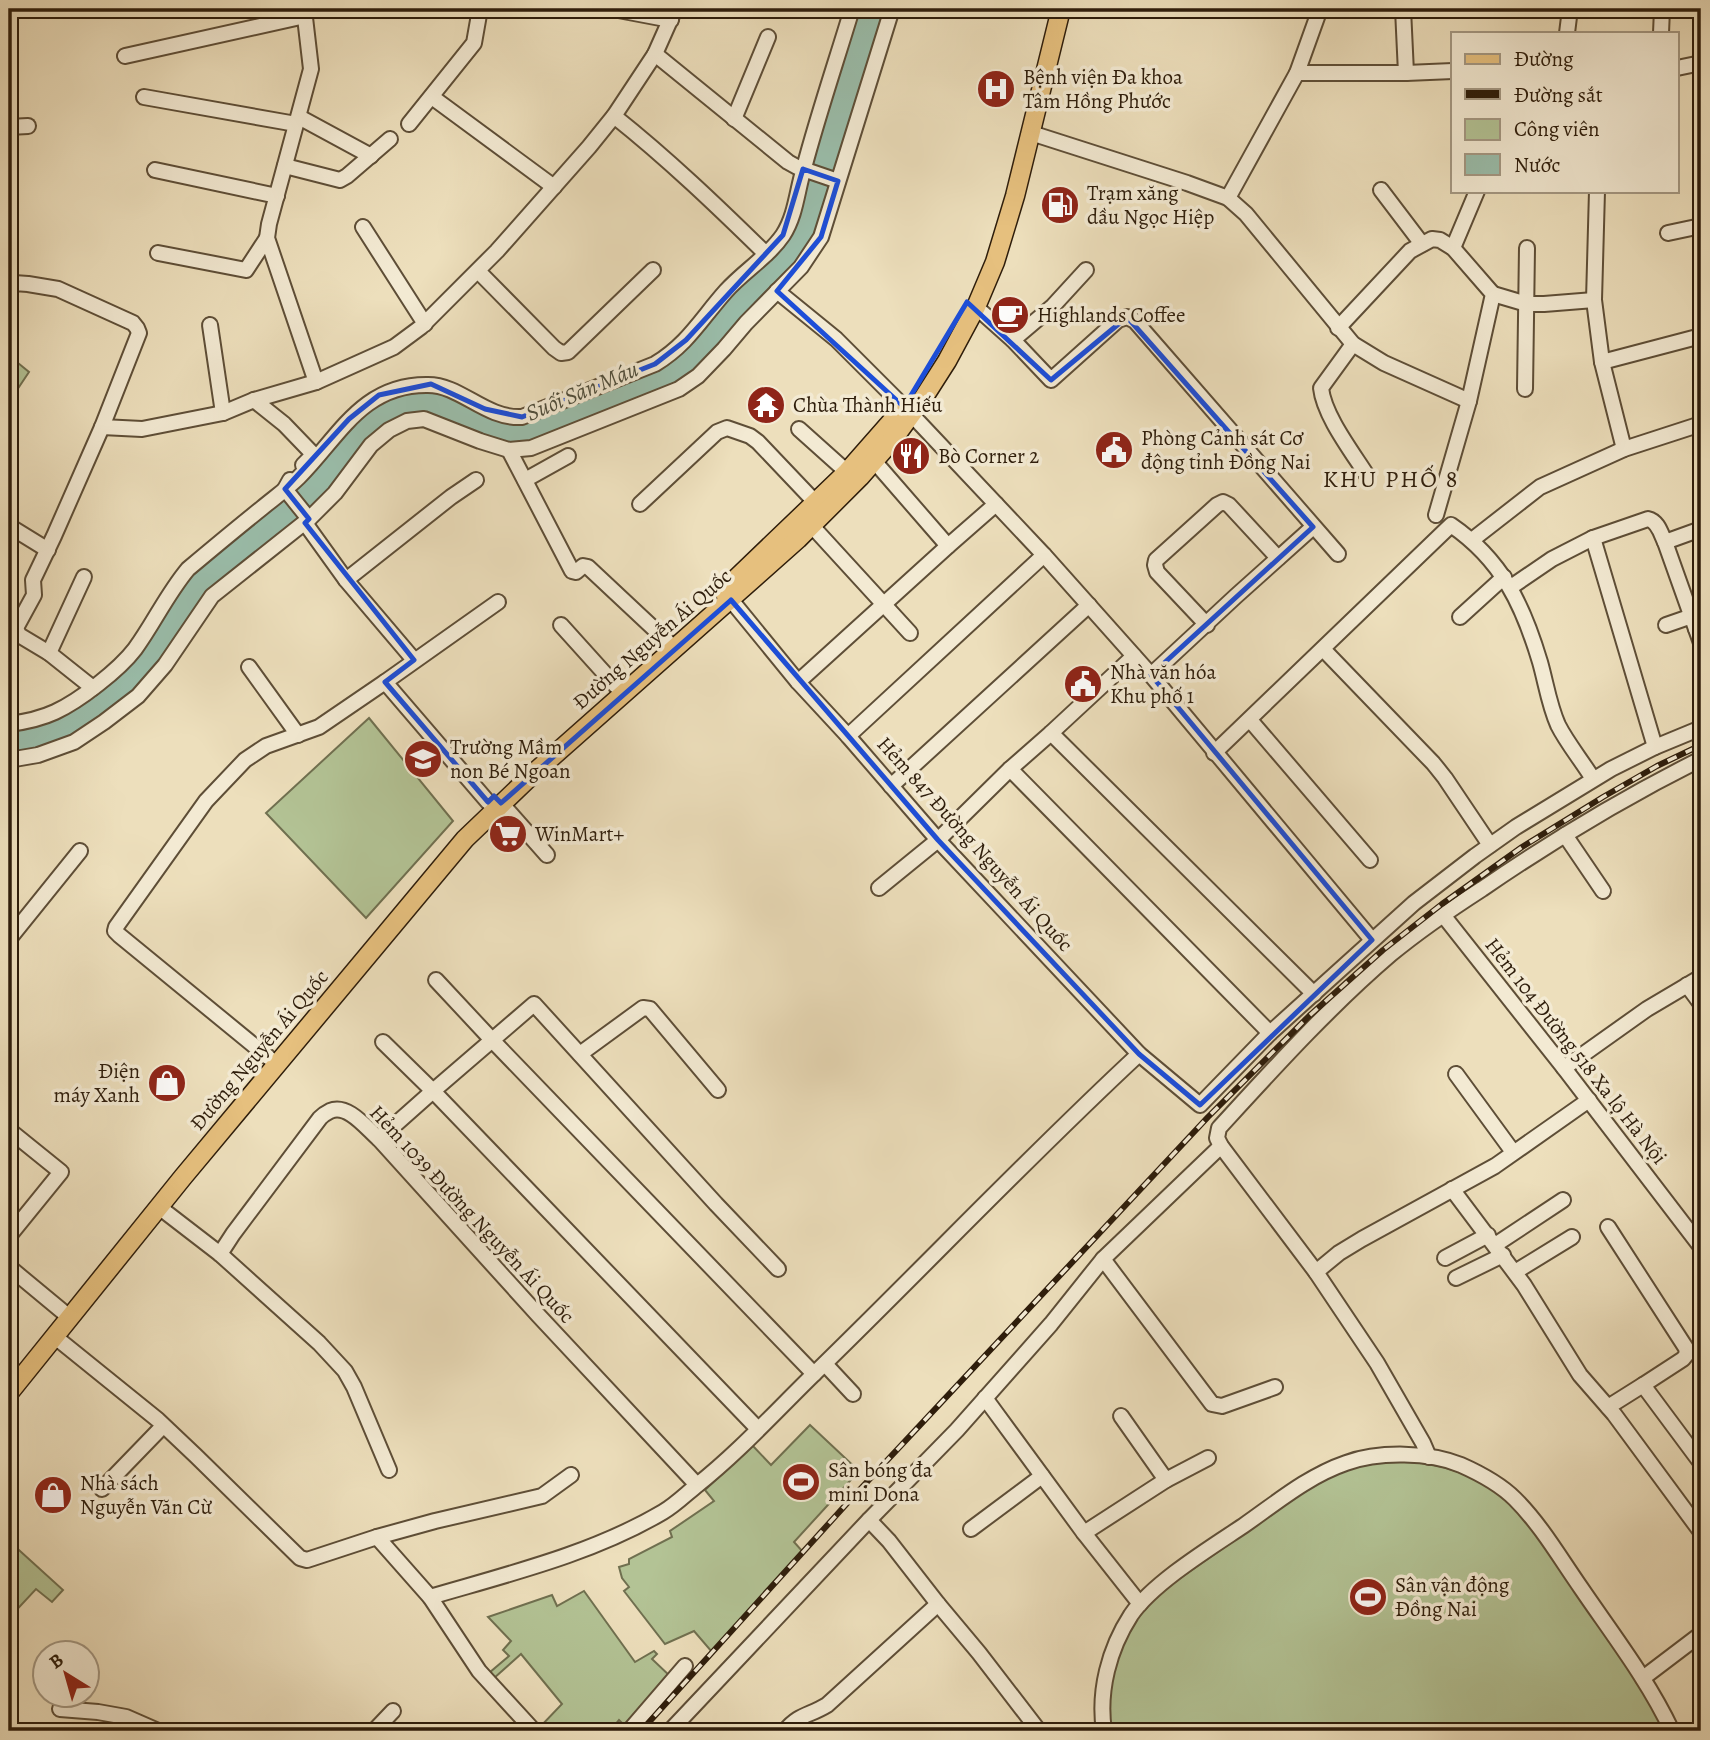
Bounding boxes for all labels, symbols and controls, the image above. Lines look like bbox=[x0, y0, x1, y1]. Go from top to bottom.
legend bbox=[1451, 32, 1678, 192]
text: Đường bbox=[1514, 45, 1574, 73]
place label: Bệnh viện Đa khoa Tâm Hồng Phước bbox=[1023, 63, 1183, 115]
hospital icon: Bệnh viện Đa khoa Tâm Hồng Phước bbox=[975, 68, 1017, 110]
text: Đường sắt bbox=[1514, 81, 1603, 109]
text: Công viên bbox=[1514, 115, 1600, 143]
text: Nước bbox=[1514, 151, 1561, 179]
place label: Trạm xăng dầu Ngọc Hiệp bbox=[1087, 179, 1214, 231]
fuel station icon: Trạm xăng dầu Ngọc Hiệp bbox=[1039, 184, 1081, 226]
cafe icon: Highlands Coffee bbox=[989, 294, 1031, 336]
place label: Highlands Coffee bbox=[1037, 301, 1185, 329]
water label: Suối Săn Máu bbox=[521, 353, 643, 429]
temple icon: Chùa Thành Hiếu bbox=[745, 384, 787, 426]
place label: Chùa Thành Hiếu bbox=[793, 391, 943, 419]
place label: Phòng Cảnh sát Cơ động tỉnh Đồng Nai bbox=[1141, 424, 1311, 476]
public building icon: Phòng Cảnh sát Cơ động tỉnh Đồng Nai bbox=[1093, 429, 1135, 471]
restaurant icon: Bò Corner 2 bbox=[890, 435, 932, 477]
place label: Bò Corner 2 bbox=[938, 442, 1039, 470]
district label: KHU PHỐ 8 bbox=[1323, 463, 1459, 495]
street label: Đường Nguyễn Ái Quốc bbox=[567, 562, 737, 716]
place label: Nhà văn hóa Khu phố 1 bbox=[1110, 658, 1216, 710]
public building icon: Nhà văn hóa Khu phố 1 bbox=[1062, 663, 1104, 705]
street label: Hẻm 847 Đường Nguyễn Ái Quốc bbox=[871, 730, 1079, 958]
place label: Trường Mầm non Bé Ngoan bbox=[450, 733, 570, 785]
school or university icon: Trường Mầm non Bé Ngoan bbox=[402, 738, 444, 780]
supermarket icon: WinMart+ bbox=[487, 813, 529, 855]
place label: WinMart+ bbox=[534, 820, 624, 848]
street label: Hẻm 104 Đường 518 Xa lộ Hà Nội bbox=[1479, 932, 1673, 1170]
street label: Đường Nguyễn Ái Quốc bbox=[183, 964, 335, 1136]
place label: Điện máy Xanh bbox=[54, 1057, 140, 1109]
shop icon: Điện máy Xanh bbox=[146, 1062, 188, 1104]
street label: Hẻm 1039 Đường Nguyễn Ái Quốc bbox=[363, 1099, 581, 1329]
place label: Sân bóng đa mini Dona bbox=[828, 1456, 933, 1508]
sports icon: Sân bóng đa mini Dona bbox=[780, 1461, 822, 1503]
place label: Nhà sách Nguyễn Văn Cừ bbox=[80, 1469, 212, 1521]
shop icon: Nhà sách Nguyễn Văn Cừ bbox=[32, 1474, 74, 1516]
place label: Sân vận động Đồng Nai bbox=[1395, 1571, 1510, 1623]
sports icon: Sân vận động Đồng Nai bbox=[1347, 1576, 1389, 1618]
north arrow bbox=[32, 1638, 102, 1708]
text: B bbox=[44, 1647, 69, 1675]

